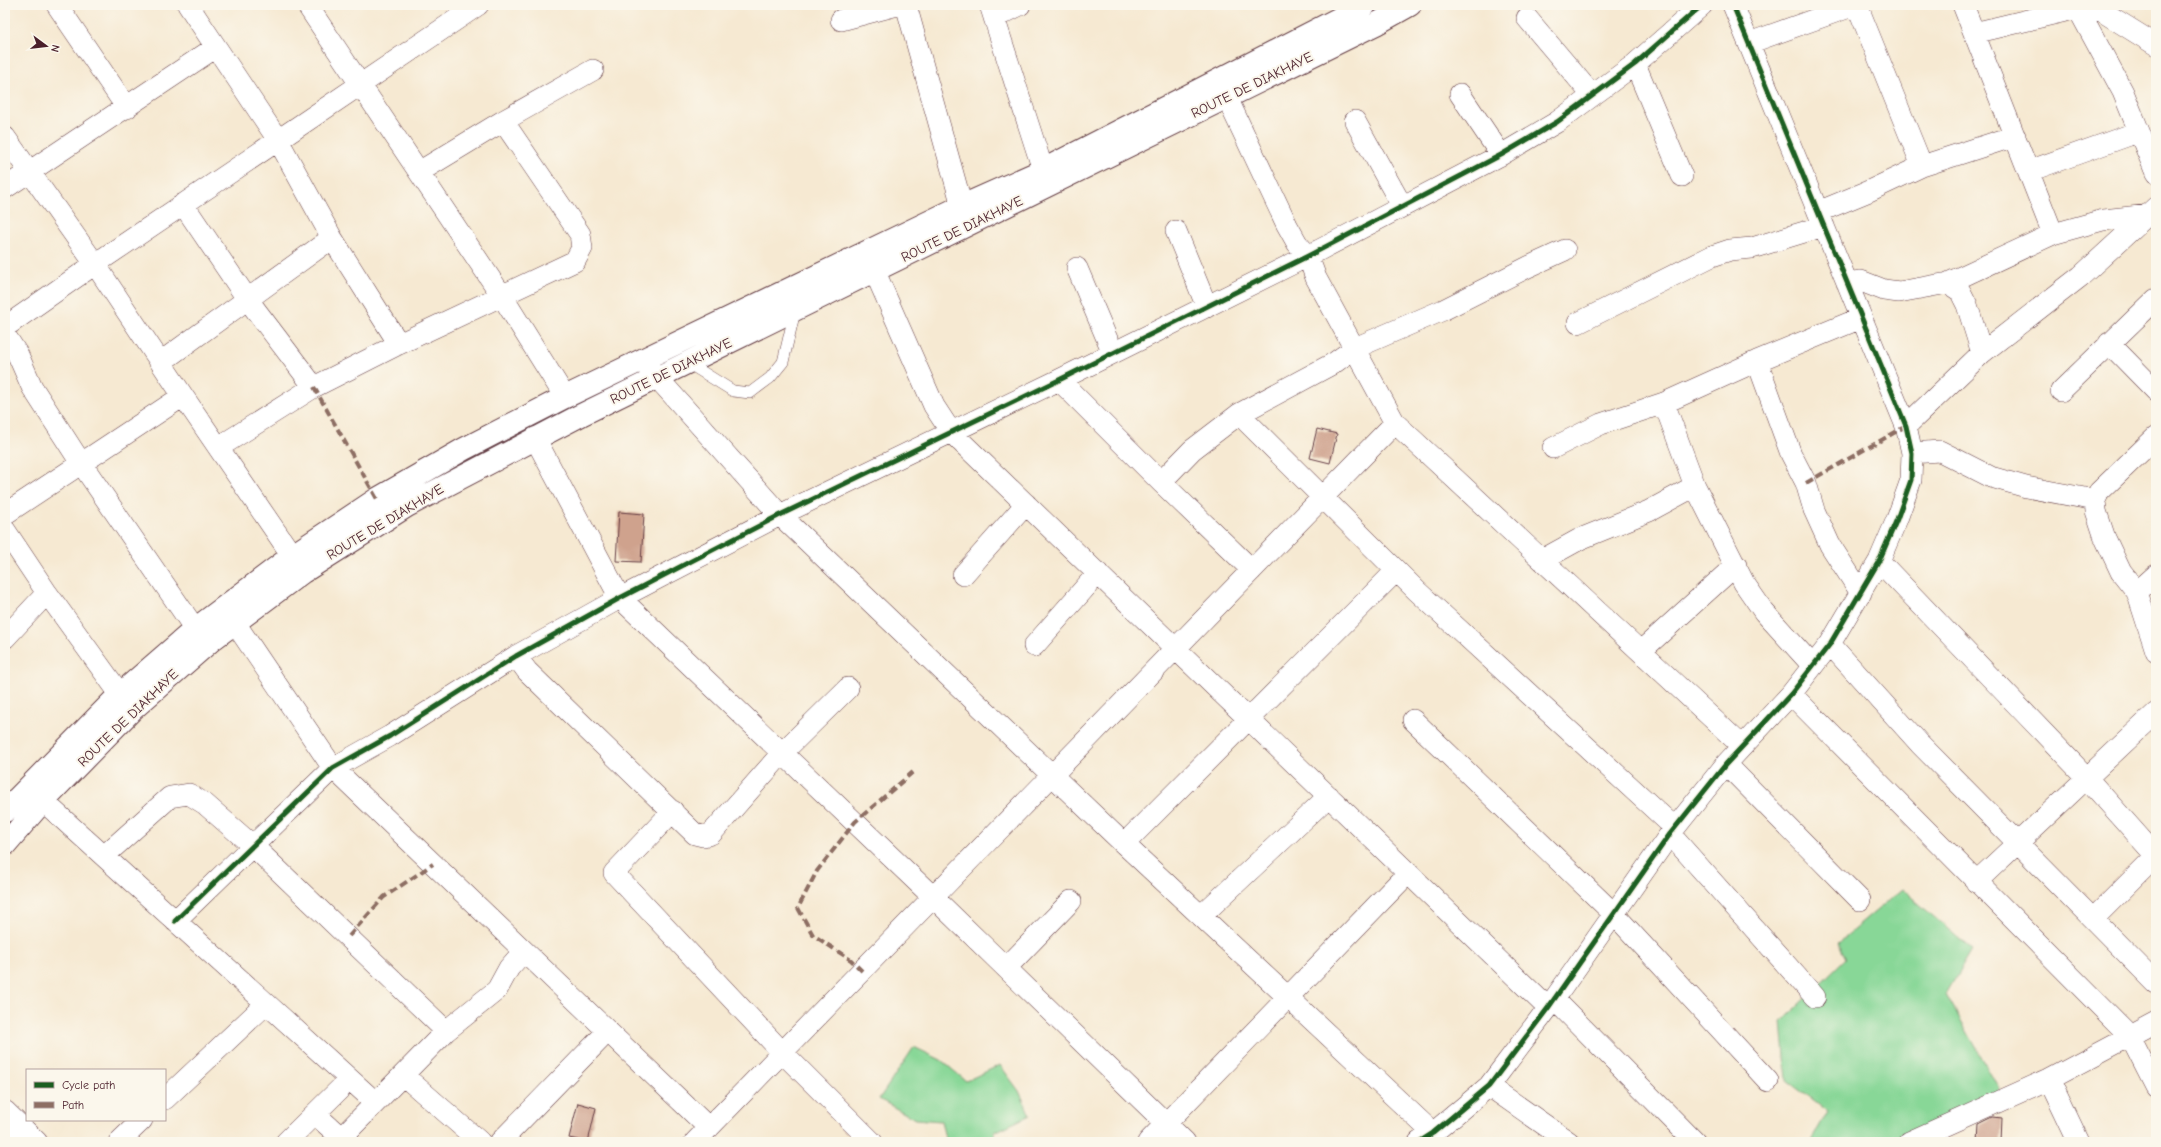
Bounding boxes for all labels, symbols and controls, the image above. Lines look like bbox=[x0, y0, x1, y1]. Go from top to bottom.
north arrow bbox=[26, 26, 66, 66]
text: N bbox=[48, 43, 62, 54]
street label: ROUTE DE DIAKHAYE bbox=[1188, 48, 1316, 122]
street label: ROUTE DE DIAKHAYE bbox=[898, 192, 1026, 266]
street label: ROUTE DE DIAKHAYE bbox=[607, 334, 735, 408]
street label: ROUTE DE DIAKHAYE bbox=[323, 480, 447, 564]
street label: ROUTE DE DIAKHAYE bbox=[74, 666, 182, 770]
legend bbox=[26, 1069, 166, 1121]
text: Cycle path bbox=[62, 1078, 115, 1092]
text: Path bbox=[62, 1098, 84, 1112]

